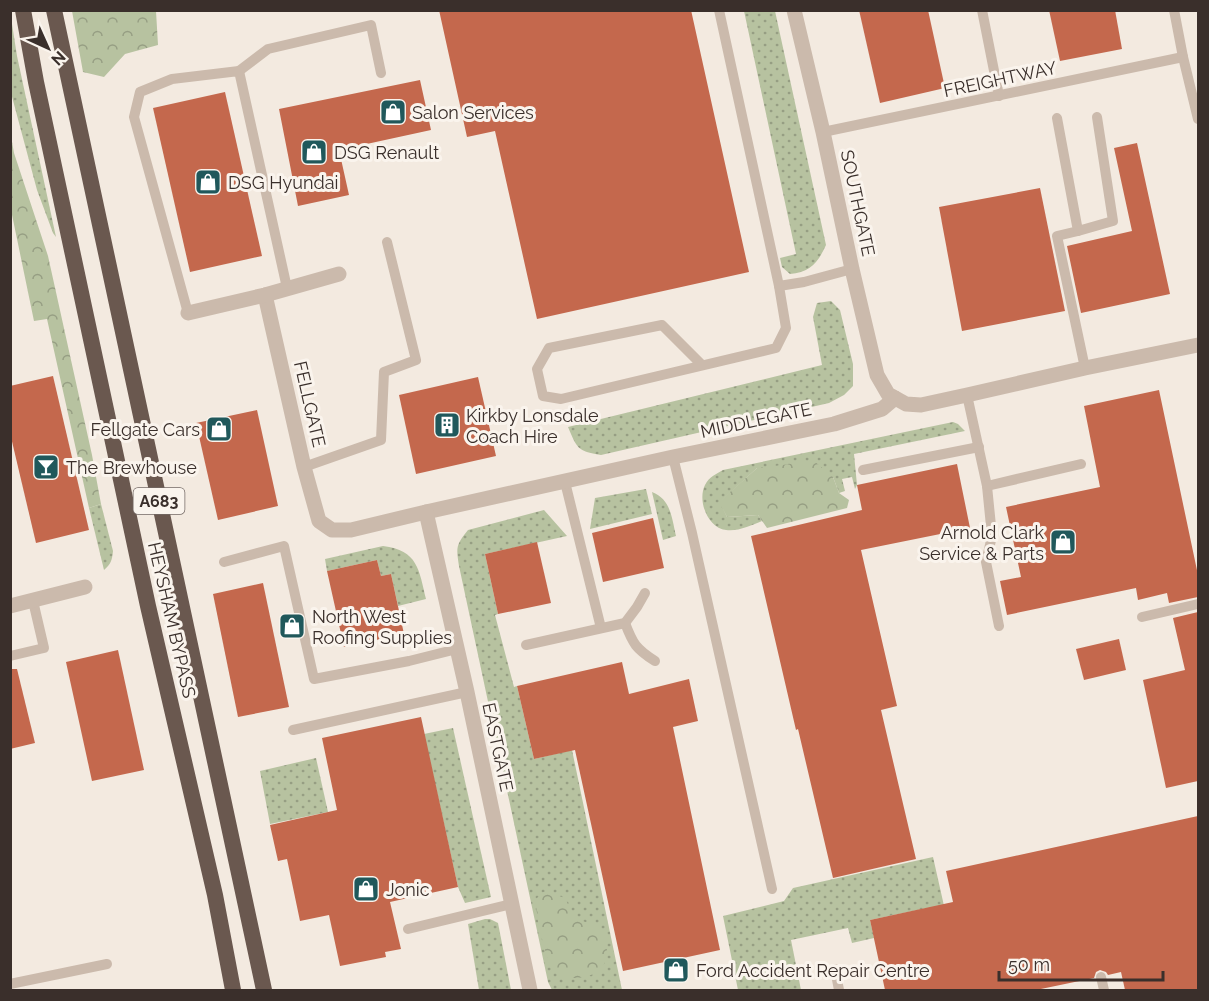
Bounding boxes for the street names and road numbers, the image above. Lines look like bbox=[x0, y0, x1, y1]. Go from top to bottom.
street label: FREIGHTWAY bbox=[941, 57, 1059, 101]
street label: SOUTHGATE bbox=[836, 148, 880, 258]
street label: FELLGATE bbox=[290, 359, 330, 449]
street label: MIDDLEGATE bbox=[699, 398, 813, 442]
road number: A683 bbox=[134, 488, 184, 514]
street label: HEYSHAM BYPASS bbox=[144, 540, 200, 700]
street label: EASTGATE bbox=[478, 701, 518, 793]

